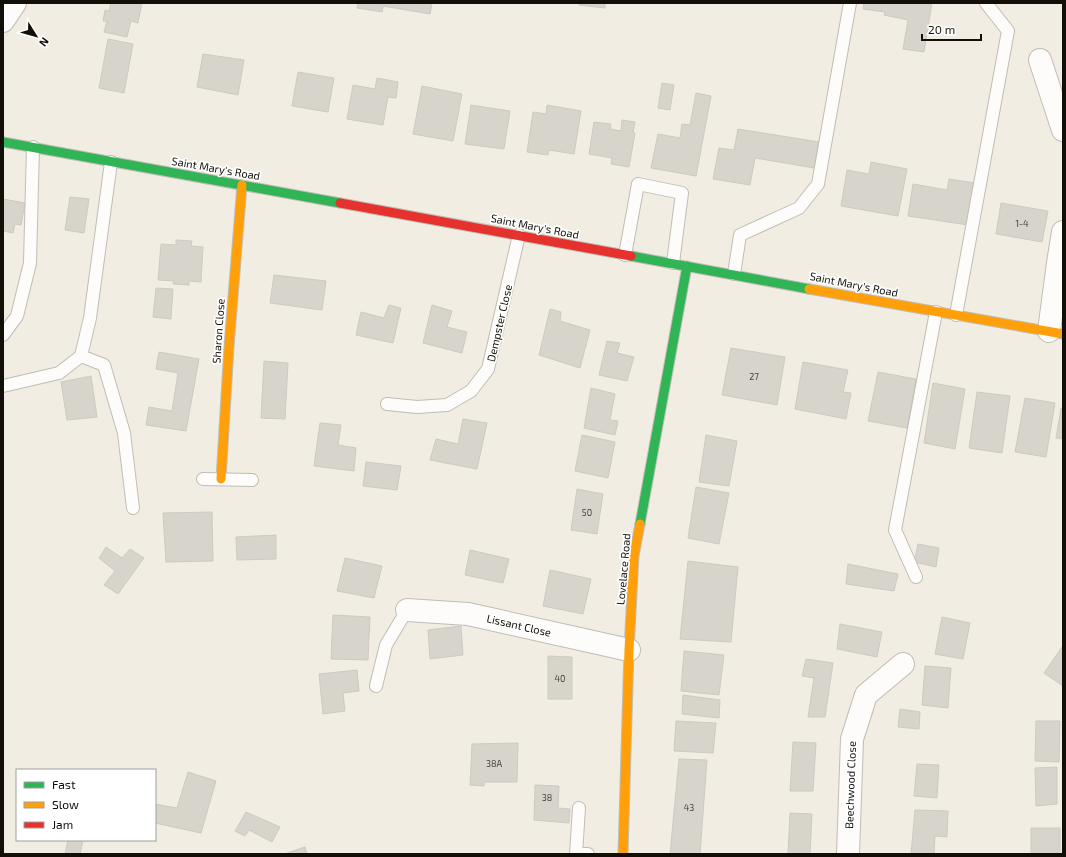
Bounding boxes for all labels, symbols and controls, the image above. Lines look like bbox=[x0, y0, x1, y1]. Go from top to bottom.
north arrow bbox=[16, 16, 56, 56]
scale bar bbox=[922, 16, 981, 42]
text: 20 m bbox=[928, 22, 955, 36]
text: N bbox=[37, 35, 52, 49]
street label: Saint Mary's Road bbox=[171, 154, 261, 182]
street label: Saint Mary's Road bbox=[490, 211, 580, 241]
house number: 1-4 bbox=[1015, 218, 1029, 229]
street label: Saint Mary's Road bbox=[809, 269, 899, 299]
street label: Dempster Close bbox=[484, 283, 514, 363]
street label: Sharon Close bbox=[209, 298, 227, 364]
house number: 27 bbox=[749, 371, 759, 382]
house number: 50 bbox=[582, 507, 592, 518]
street label: Lovelace Road bbox=[613, 533, 633, 605]
street label: Lissant Close bbox=[485, 611, 553, 639]
house number: 40 bbox=[555, 673, 565, 684]
street label: Beechwood Close bbox=[842, 741, 858, 829]
house number: 38A bbox=[486, 758, 502, 769]
legend bbox=[16, 769, 156, 841]
text: Fast bbox=[52, 777, 76, 791]
house number: 38 bbox=[542, 792, 552, 803]
text: Slow bbox=[52, 797, 79, 811]
house number: 43 bbox=[684, 802, 694, 813]
text: Jam bbox=[52, 817, 73, 831]

